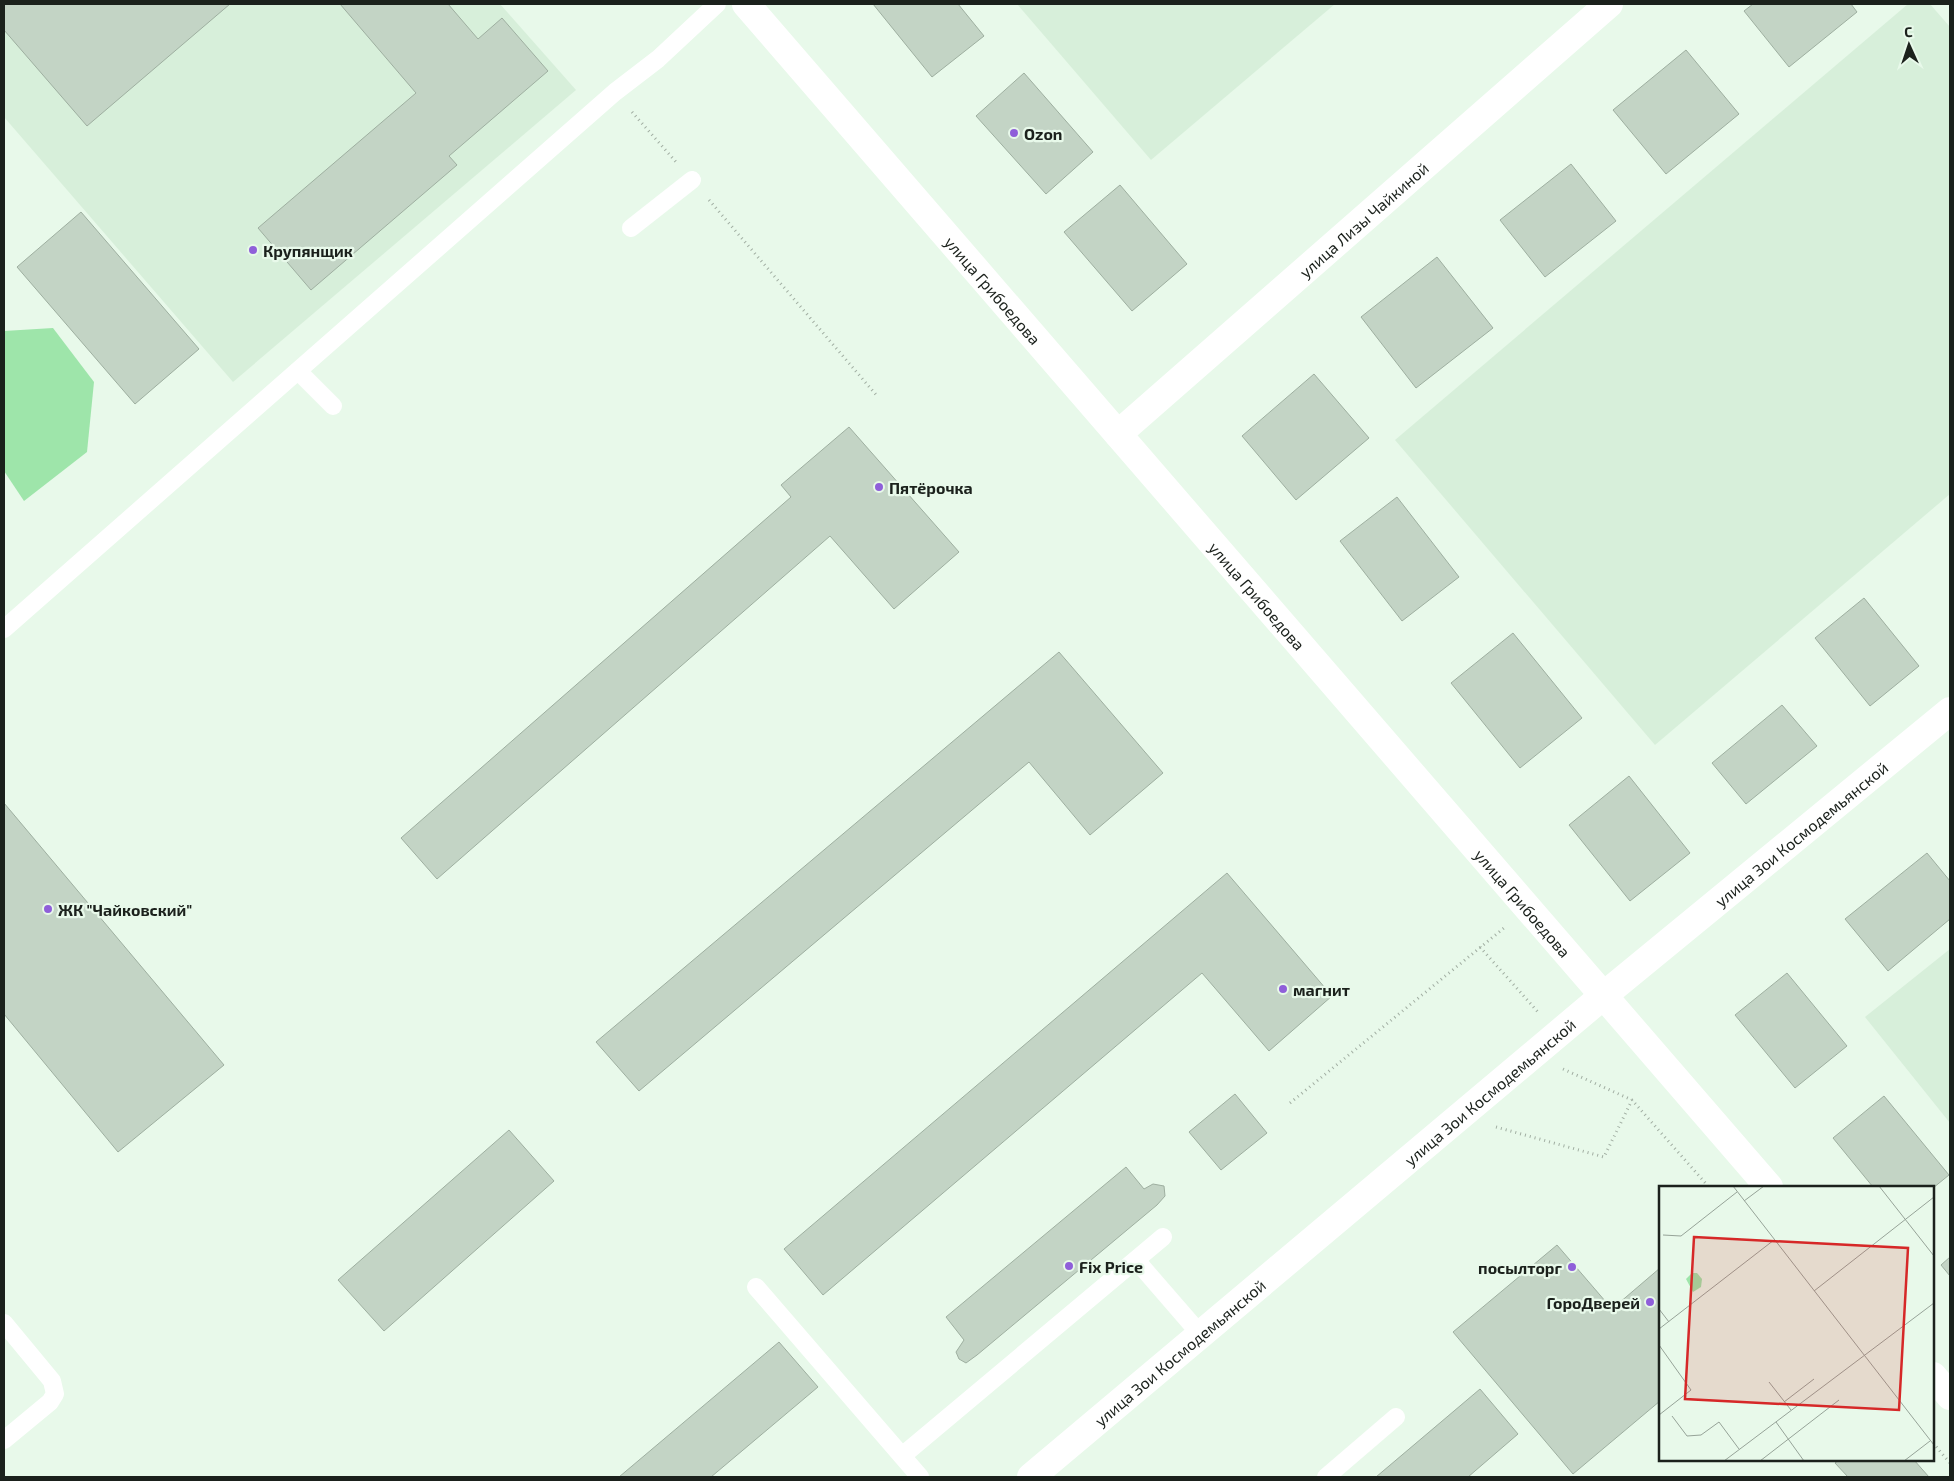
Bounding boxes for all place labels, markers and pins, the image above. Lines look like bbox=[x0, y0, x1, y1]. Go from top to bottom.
place label: Ozon bbox=[1024, 124, 1062, 143]
marker: Ozon bbox=[1008, 127, 1020, 139]
place label: Крупянщик bbox=[263, 241, 353, 260]
marker: Крупянщик bbox=[247, 244, 259, 256]
place label: Пятёрочка bbox=[889, 478, 973, 497]
marker: Пятёрочка bbox=[873, 481, 885, 493]
place label: ЖК "Чайковский" bbox=[58, 900, 192, 919]
marker: ЖК "Чайковский" bbox=[42, 903, 54, 915]
place label: магнит bbox=[1293, 980, 1350, 999]
marker: магнит bbox=[1277, 983, 1289, 995]
place label: Fix Price bbox=[1079, 1257, 1143, 1276]
place label: посылторг bbox=[1478, 1258, 1563, 1277]
marker: Fix Price bbox=[1063, 1260, 1075, 1272]
marker: посылторг bbox=[1566, 1261, 1578, 1273]
place label: ГороДверей bbox=[1547, 1293, 1640, 1312]
marker: ГороДверей bbox=[1644, 1296, 1656, 1308]

